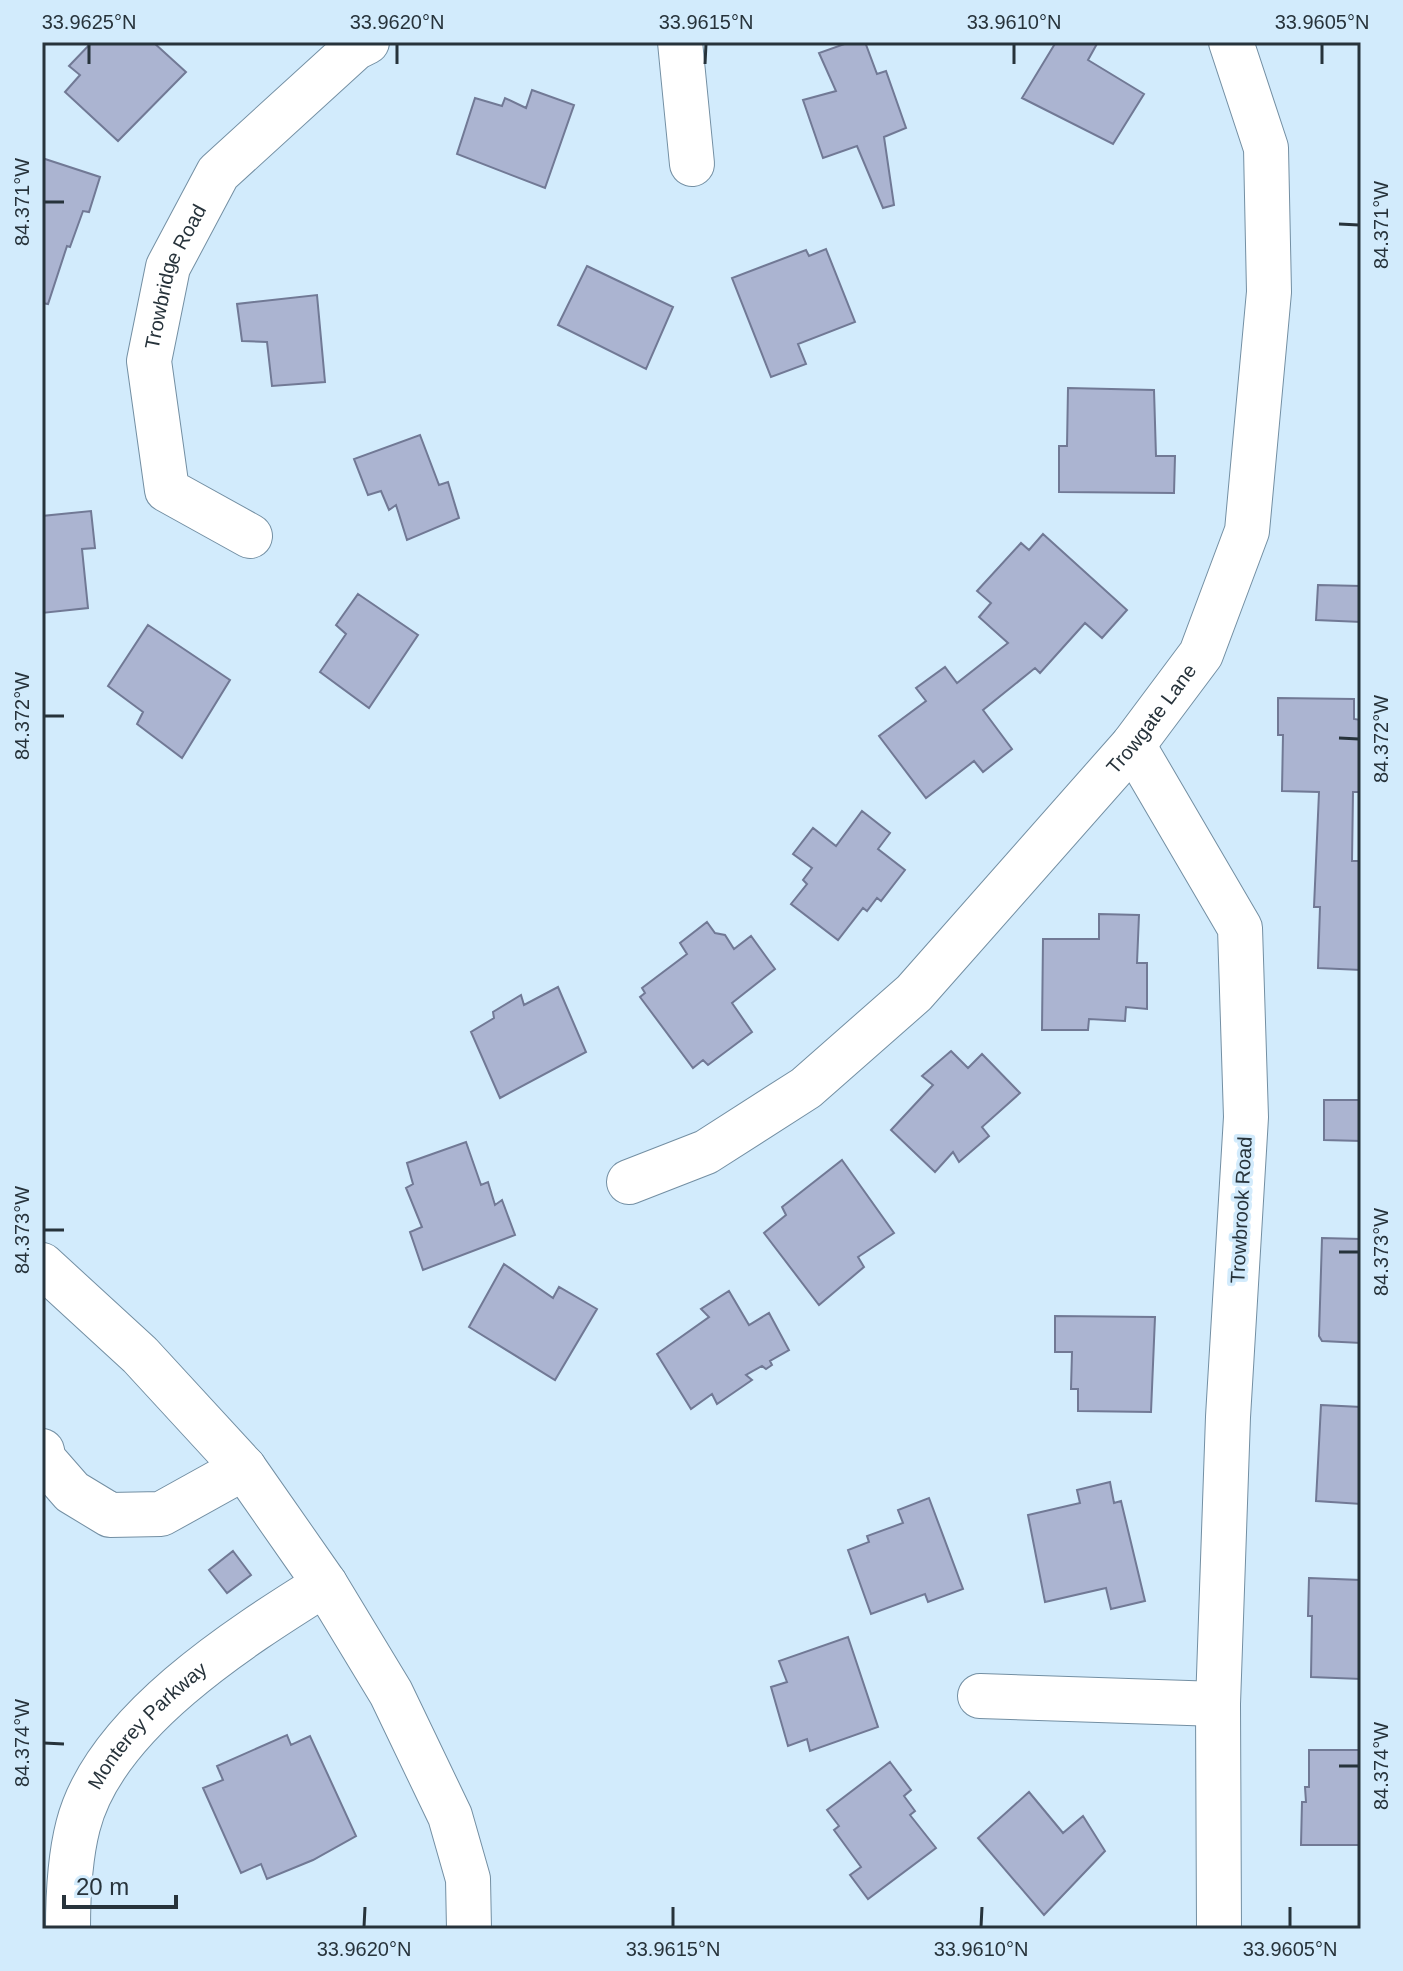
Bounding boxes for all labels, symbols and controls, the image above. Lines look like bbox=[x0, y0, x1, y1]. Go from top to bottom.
text: 33.9625°N bbox=[42, 11, 136, 33]
text: 33.9620°N bbox=[350, 11, 444, 33]
text: 33.9615°N bbox=[659, 11, 753, 33]
text: 33.9610°N bbox=[967, 11, 1061, 33]
text: 33.9605°N bbox=[1275, 11, 1369, 33]
text: 84.371°W bbox=[11, 158, 33, 246]
text: 84.371°W bbox=[1370, 181, 1392, 269]
street label: Trowbridge Road bbox=[141, 201, 210, 351]
street label: Trowgate Lane bbox=[1102, 660, 1201, 778]
text: 84.372°W bbox=[11, 672, 33, 760]
text: 84.372°W bbox=[1370, 695, 1392, 783]
street label: Trowbrook Road bbox=[1226, 1136, 1256, 1284]
text: 84.373°W bbox=[11, 1186, 33, 1274]
text: 84.373°W bbox=[1370, 1208, 1392, 1296]
street label: Monterey Parkway bbox=[83, 1657, 211, 1793]
text: 84.374°W bbox=[11, 1699, 33, 1787]
text: 84.374°W bbox=[1370, 1722, 1392, 1810]
scale bar bbox=[64, 1859, 176, 1909]
text: 20 m bbox=[76, 1873, 129, 1900]
text: 33.9620°N bbox=[317, 1938, 411, 1960]
text: 33.9615°N bbox=[626, 1938, 720, 1960]
text: 33.9610°N bbox=[934, 1938, 1028, 1960]
text: 33.9605°N bbox=[1243, 1938, 1337, 1960]

